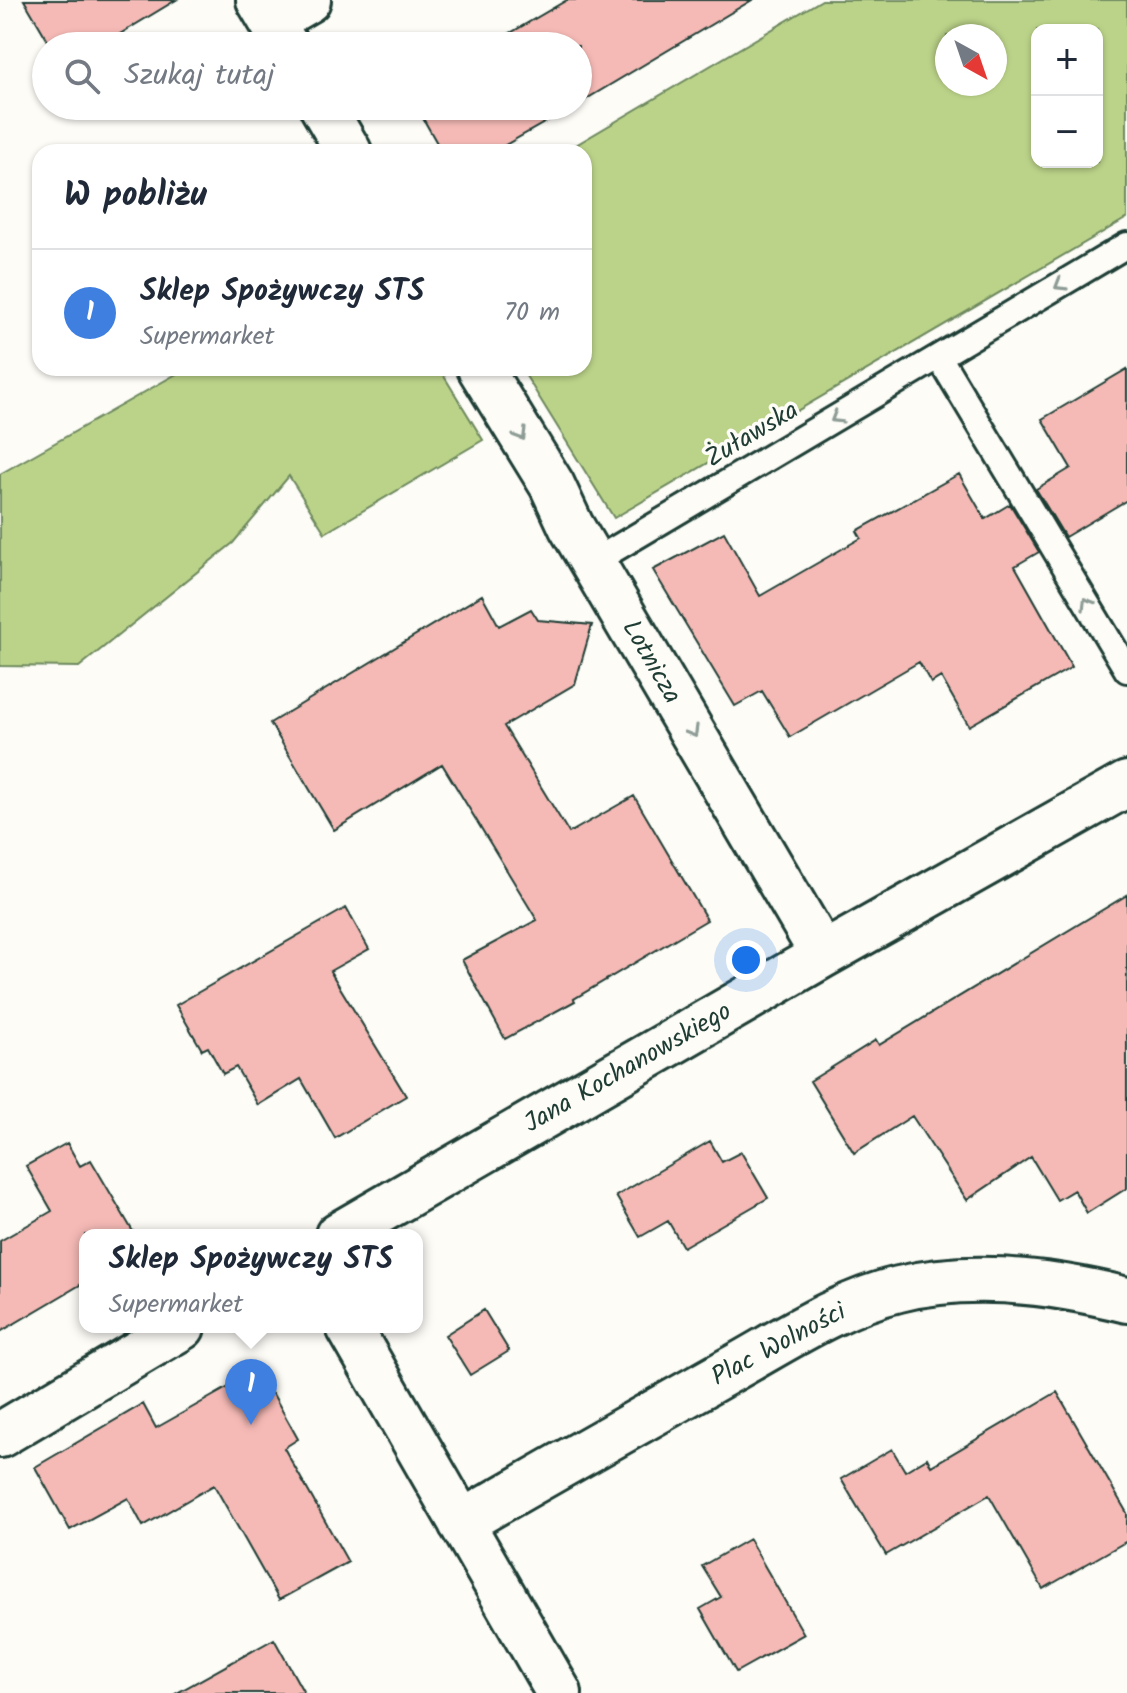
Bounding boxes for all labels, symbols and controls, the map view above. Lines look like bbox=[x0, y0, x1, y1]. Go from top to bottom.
north arrow bbox=[935, 24, 1007, 96]
map controls bbox=[1031, 24, 1103, 168]
button: + bbox=[1031, 24, 1103, 96]
search box bbox=[32, 32, 592, 120]
text: Szukaj tutaj bbox=[124, 52, 275, 100]
icon: search bbox=[60, 54, 104, 98]
button: − bbox=[1031, 96, 1103, 168]
text: W pobliżu bbox=[64, 169, 207, 223]
text: Sklep Spożywczy STS bbox=[140, 268, 424, 316]
one-way arrow bbox=[1054, 275, 1069, 291]
text: 1 bbox=[86, 292, 94, 334]
text: 70 m bbox=[504, 292, 560, 334]
text: Supermarket bbox=[140, 316, 275, 358]
street label: Żuławska bbox=[697, 390, 807, 480]
one-way arrow bbox=[830, 408, 845, 424]
one-way arrow bbox=[511, 426, 526, 441]
one-way arrow bbox=[1081, 597, 1097, 612]
street label: Lotnicza bbox=[610, 612, 692, 712]
one-way arrow bbox=[683, 723, 699, 738]
your location bbox=[726, 940, 766, 980]
street label: Jana Kochanowskiego bbox=[516, 991, 740, 1145]
popup bbox=[79, 1229, 423, 1333]
text: Sklep Spożywczy STS bbox=[109, 1236, 393, 1284]
text: Supermarket bbox=[109, 1284, 243, 1326]
street label: Plac Wolności bbox=[704, 1291, 856, 1398]
pin: 1 bbox=[225, 1359, 277, 1425]

